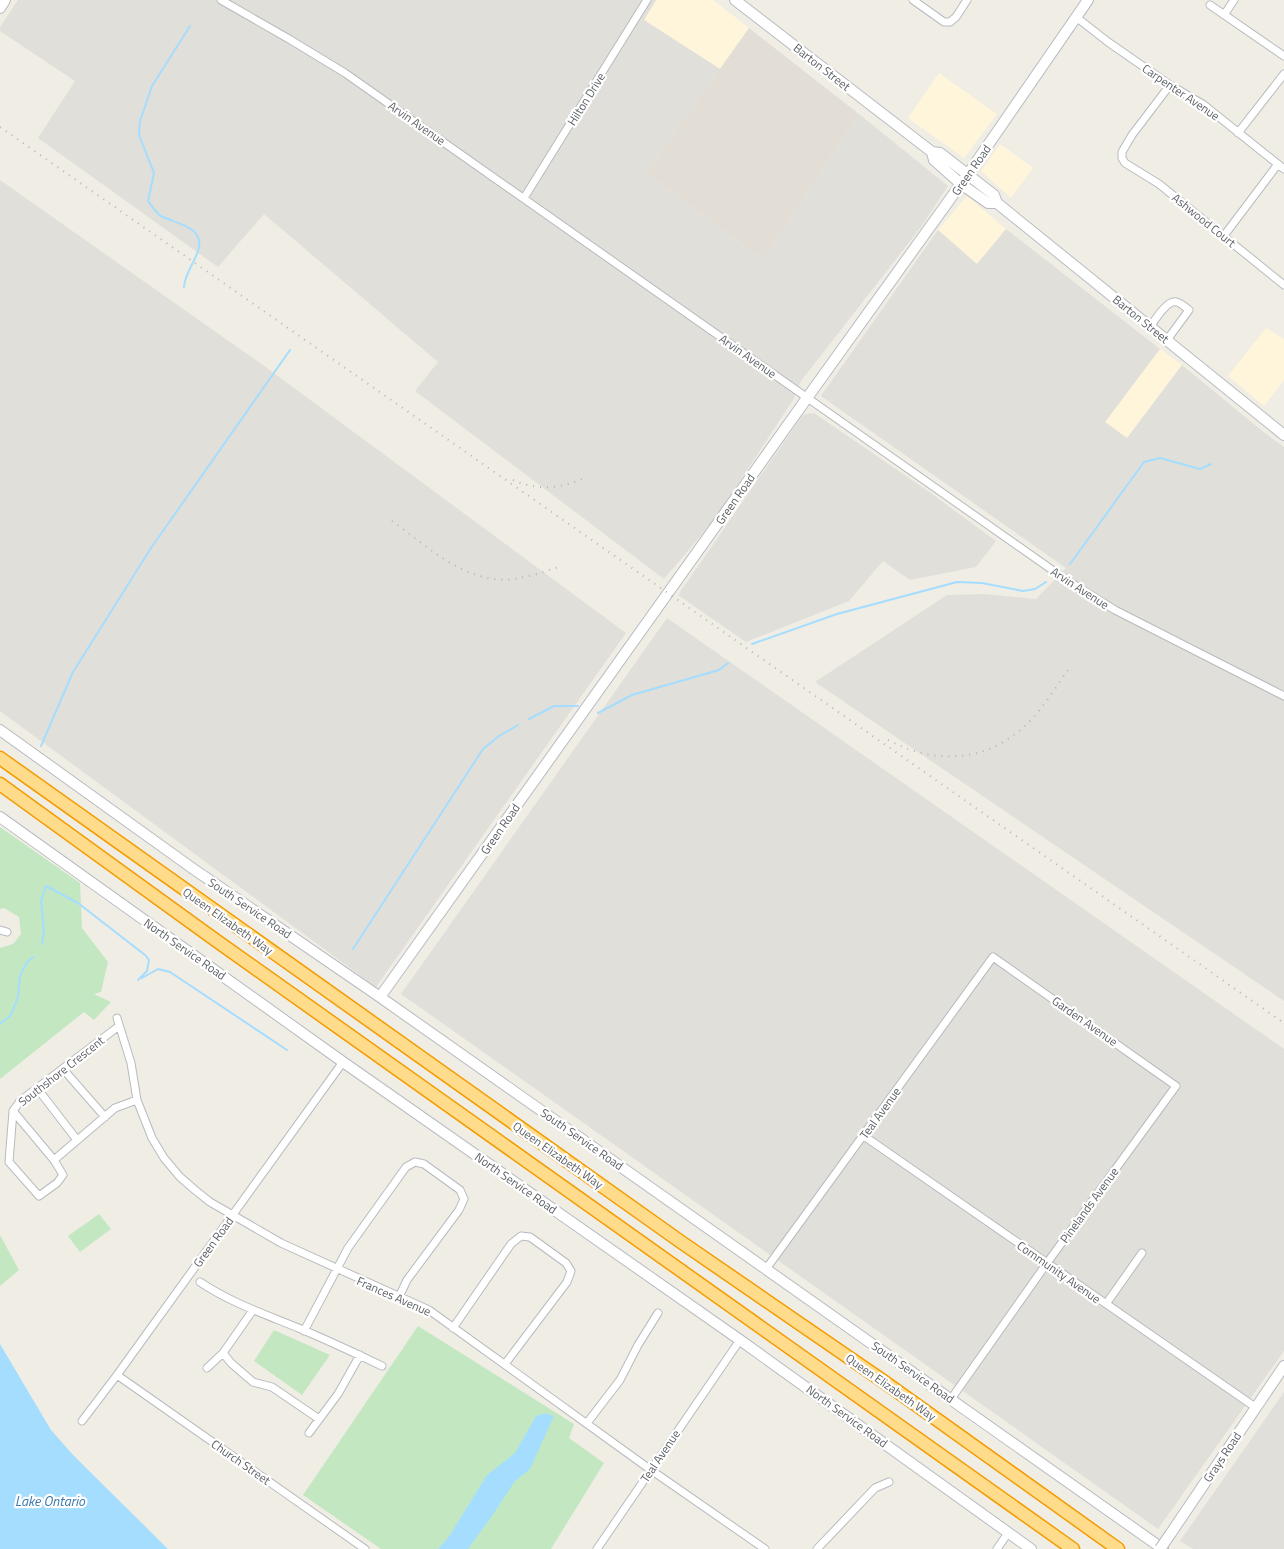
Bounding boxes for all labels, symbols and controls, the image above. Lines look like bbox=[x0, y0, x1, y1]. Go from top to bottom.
street label: Barton Street bbox=[789, 39, 855, 96]
street label: Carpenter Avenue bbox=[1138, 59, 1224, 125]
street label: Hilton Drive bbox=[562, 69, 610, 129]
street label: Arvin Avenue bbox=[384, 96, 450, 150]
street label: Green Road bbox=[946, 141, 996, 199]
street label: Ashwood Court bbox=[1168, 188, 1241, 252]
street label: Barton Street bbox=[1109, 290, 1174, 348]
street label: Arvin Avenue bbox=[715, 329, 781, 383]
street label: Green Road bbox=[710, 470, 760, 528]
street label: Arvin Avenue bbox=[1047, 562, 1113, 614]
street label: Green Road bbox=[475, 800, 525, 858]
street label: South Service Road bbox=[204, 873, 296, 943]
street label: Queen Elizabeth Way bbox=[179, 883, 277, 960]
street label: North Service Road bbox=[140, 913, 230, 985]
street label: Garden Avenue bbox=[1048, 991, 1122, 1051]
street label: Southshore Crescent bbox=[14, 1031, 109, 1111]
street label: Teal Avenue bbox=[855, 1083, 905, 1143]
street label: South Service Road bbox=[537, 1103, 627, 1175]
street label: Queen Elizabeth Way bbox=[509, 1117, 607, 1194]
street label: North Service Road bbox=[471, 1147, 561, 1219]
street label: Pinelands Avenue bbox=[1055, 1163, 1123, 1247]
street label: Green Road bbox=[188, 1213, 238, 1271]
street label: Community Avenue bbox=[1013, 1236, 1105, 1308]
street label: Frances Avenue bbox=[354, 1271, 434, 1321]
street label: South Service Road bbox=[868, 1336, 958, 1408]
street label: Queen Elizabeth Way bbox=[842, 1349, 940, 1426]
street label: North Service Road bbox=[802, 1380, 892, 1452]
street label: Teal Avenue bbox=[635, 1426, 685, 1486]
street label: Grays Road bbox=[1198, 1428, 1246, 1486]
street label: Church Street bbox=[207, 1435, 275, 1490]
water label: Lake Ontario bbox=[15, 1490, 86, 1511]

